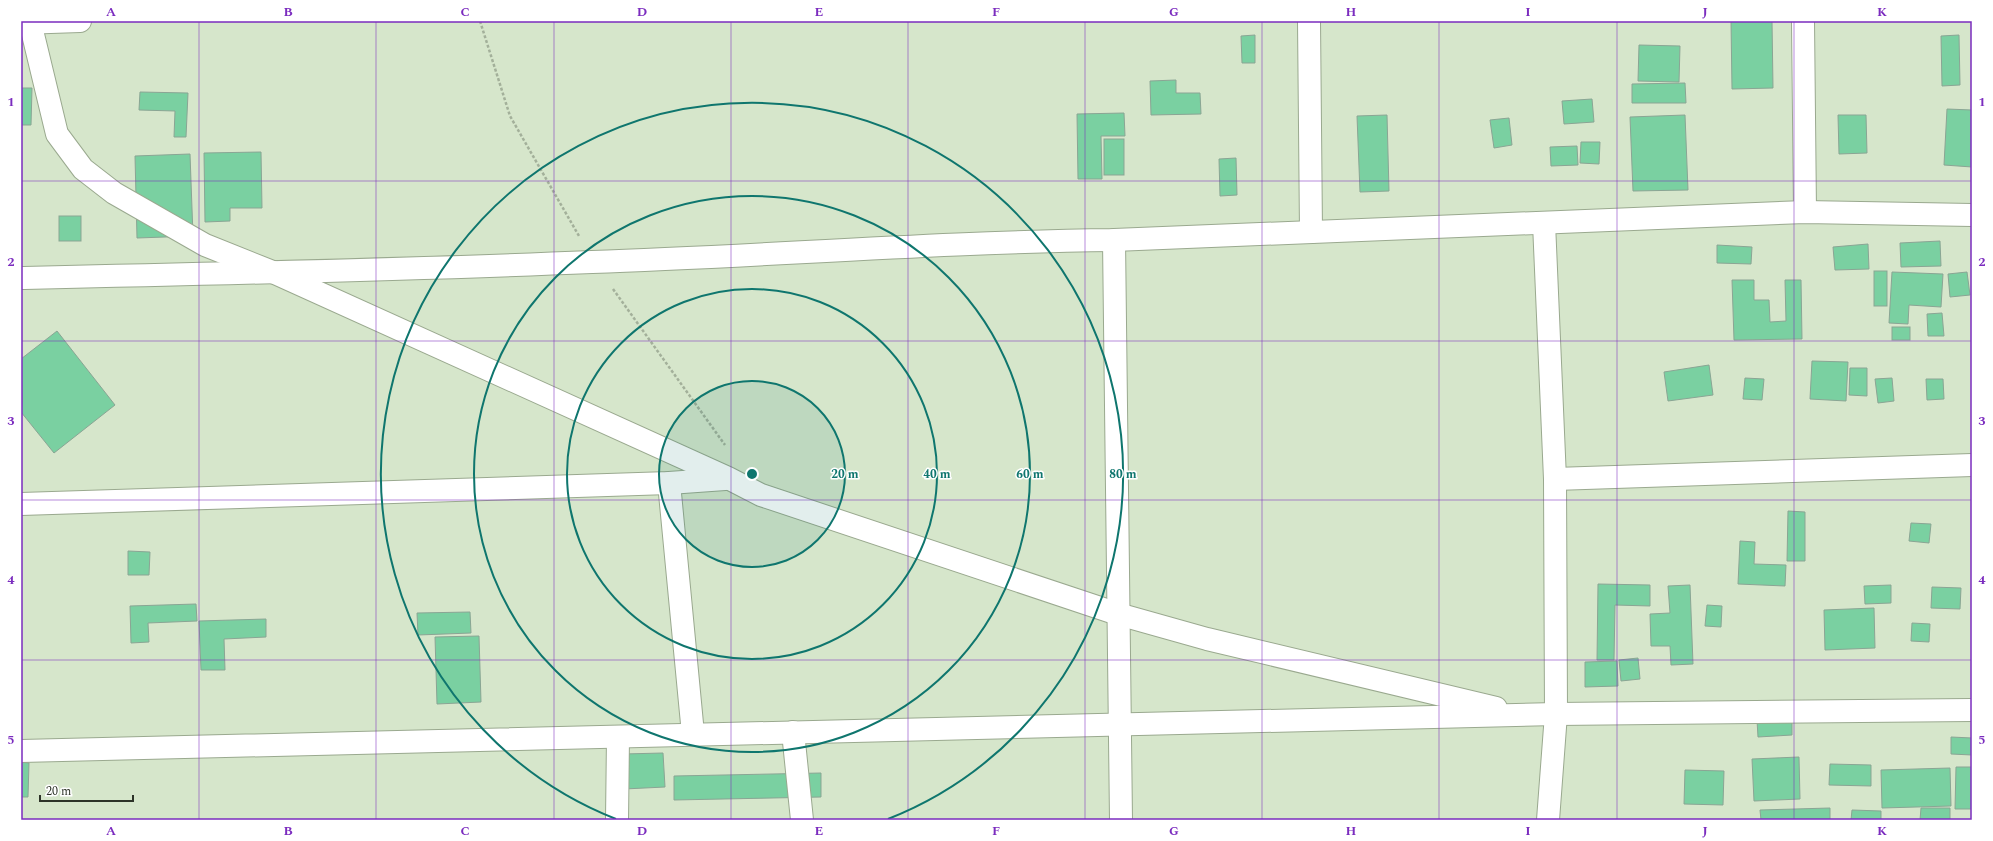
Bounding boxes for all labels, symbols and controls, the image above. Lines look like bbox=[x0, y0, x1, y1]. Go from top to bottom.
text: A bbox=[106, 2, 116, 22]
text: B bbox=[283, 2, 293, 22]
text: C bbox=[460, 2, 470, 22]
text: D bbox=[637, 2, 647, 22]
text: E bbox=[815, 2, 824, 22]
text: F bbox=[992, 2, 1000, 22]
text: G bbox=[1169, 2, 1179, 22]
text: H bbox=[1346, 2, 1357, 22]
text: I bbox=[1525, 2, 1531, 22]
text: J bbox=[1702, 2, 1708, 22]
text: K bbox=[1877, 2, 1887, 22]
text: 1 bbox=[7, 92, 15, 112]
text: 1 bbox=[1978, 92, 1986, 112]
text: 2 bbox=[7, 252, 15, 272]
text: 2 bbox=[1978, 252, 1986, 272]
text: 3 bbox=[7, 411, 15, 431]
text: 3 bbox=[1978, 411, 1986, 431]
text: 20 m bbox=[831, 465, 859, 484]
text: 40 m bbox=[923, 465, 951, 484]
text: 60 m bbox=[1016, 465, 1044, 484]
text: 80 m bbox=[1109, 465, 1137, 484]
centre of rings bbox=[745, 467, 759, 481]
text: 4 bbox=[7, 570, 15, 590]
text: 4 bbox=[1978, 570, 1986, 590]
text: 5 bbox=[7, 730, 15, 750]
text: 5 bbox=[1978, 730, 1986, 750]
scale bar bbox=[40, 777, 133, 803]
text: 20 m bbox=[46, 782, 71, 801]
text: A bbox=[106, 821, 116, 841]
text: B bbox=[283, 821, 293, 841]
text: C bbox=[460, 821, 470, 841]
text: D bbox=[637, 821, 647, 841]
text: E bbox=[815, 821, 824, 841]
text: F bbox=[992, 821, 1000, 841]
text: G bbox=[1169, 821, 1179, 841]
text: H bbox=[1346, 821, 1357, 841]
text: I bbox=[1525, 821, 1531, 841]
text: J bbox=[1702, 821, 1708, 841]
text: K bbox=[1877, 821, 1887, 841]

